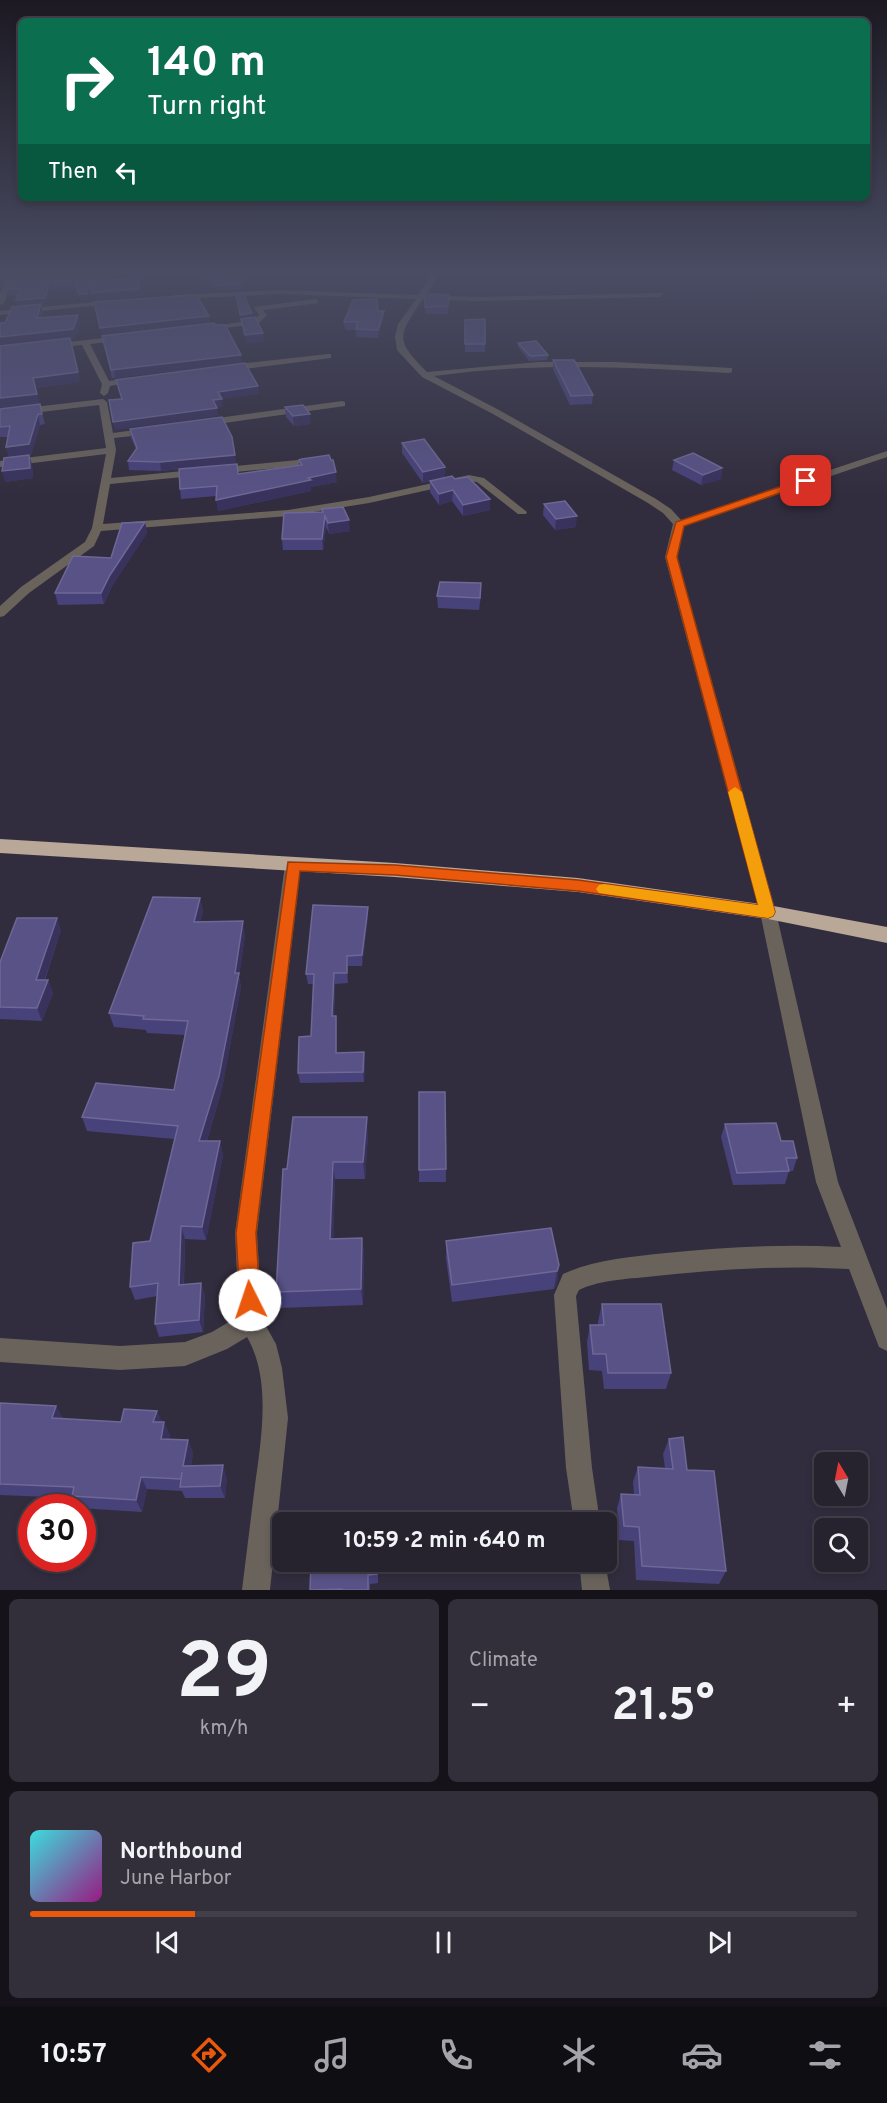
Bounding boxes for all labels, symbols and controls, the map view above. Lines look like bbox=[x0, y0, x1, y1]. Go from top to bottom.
text: 140 m bbox=[147, 38, 266, 91]
icon: right bbox=[48, 42, 126, 120]
text: Turn right bbox=[147, 90, 266, 124]
icon: left bbox=[110, 156, 143, 189]
text: Then bbox=[48, 159, 98, 186]
pin bbox=[780, 455, 831, 506]
icon: arrive bbox=[789, 464, 822, 497]
position arrow bbox=[218, 1268, 282, 1332]
north arrow bbox=[814, 1452, 868, 1506]
map controls bbox=[814, 1452, 868, 1572]
speed limit sign: 30 bbox=[18, 1494, 96, 1572]
button: search bbox=[814, 1518, 868, 1572]
text: 10:59 · 2 min · 640 m bbox=[344, 1528, 545, 1555]
text: 29 bbox=[176, 1627, 272, 1726]
text: Climate bbox=[469, 1648, 538, 1674]
text: 21.5° bbox=[612, 1679, 714, 1736]
text: − bbox=[469, 1687, 490, 1729]
text: + bbox=[836, 1687, 857, 1729]
text: km/h bbox=[200, 1716, 248, 1742]
text: Northbound bbox=[120, 1839, 243, 1866]
text: June Harbor bbox=[120, 1866, 232, 1892]
icon: previous bbox=[151, 1926, 184, 1959]
icon: pause bbox=[427, 1926, 460, 1959]
icon: next bbox=[703, 1926, 736, 1959]
icon: directions bbox=[188, 2034, 230, 2076]
icon: music bbox=[311, 2034, 353, 2076]
icon: phone bbox=[435, 2034, 477, 2076]
icon: climate bbox=[558, 2034, 600, 2076]
icon: car bbox=[681, 2034, 723, 2076]
icon: filters bbox=[804, 2034, 846, 2076]
text: 10:57 bbox=[41, 2038, 107, 2072]

